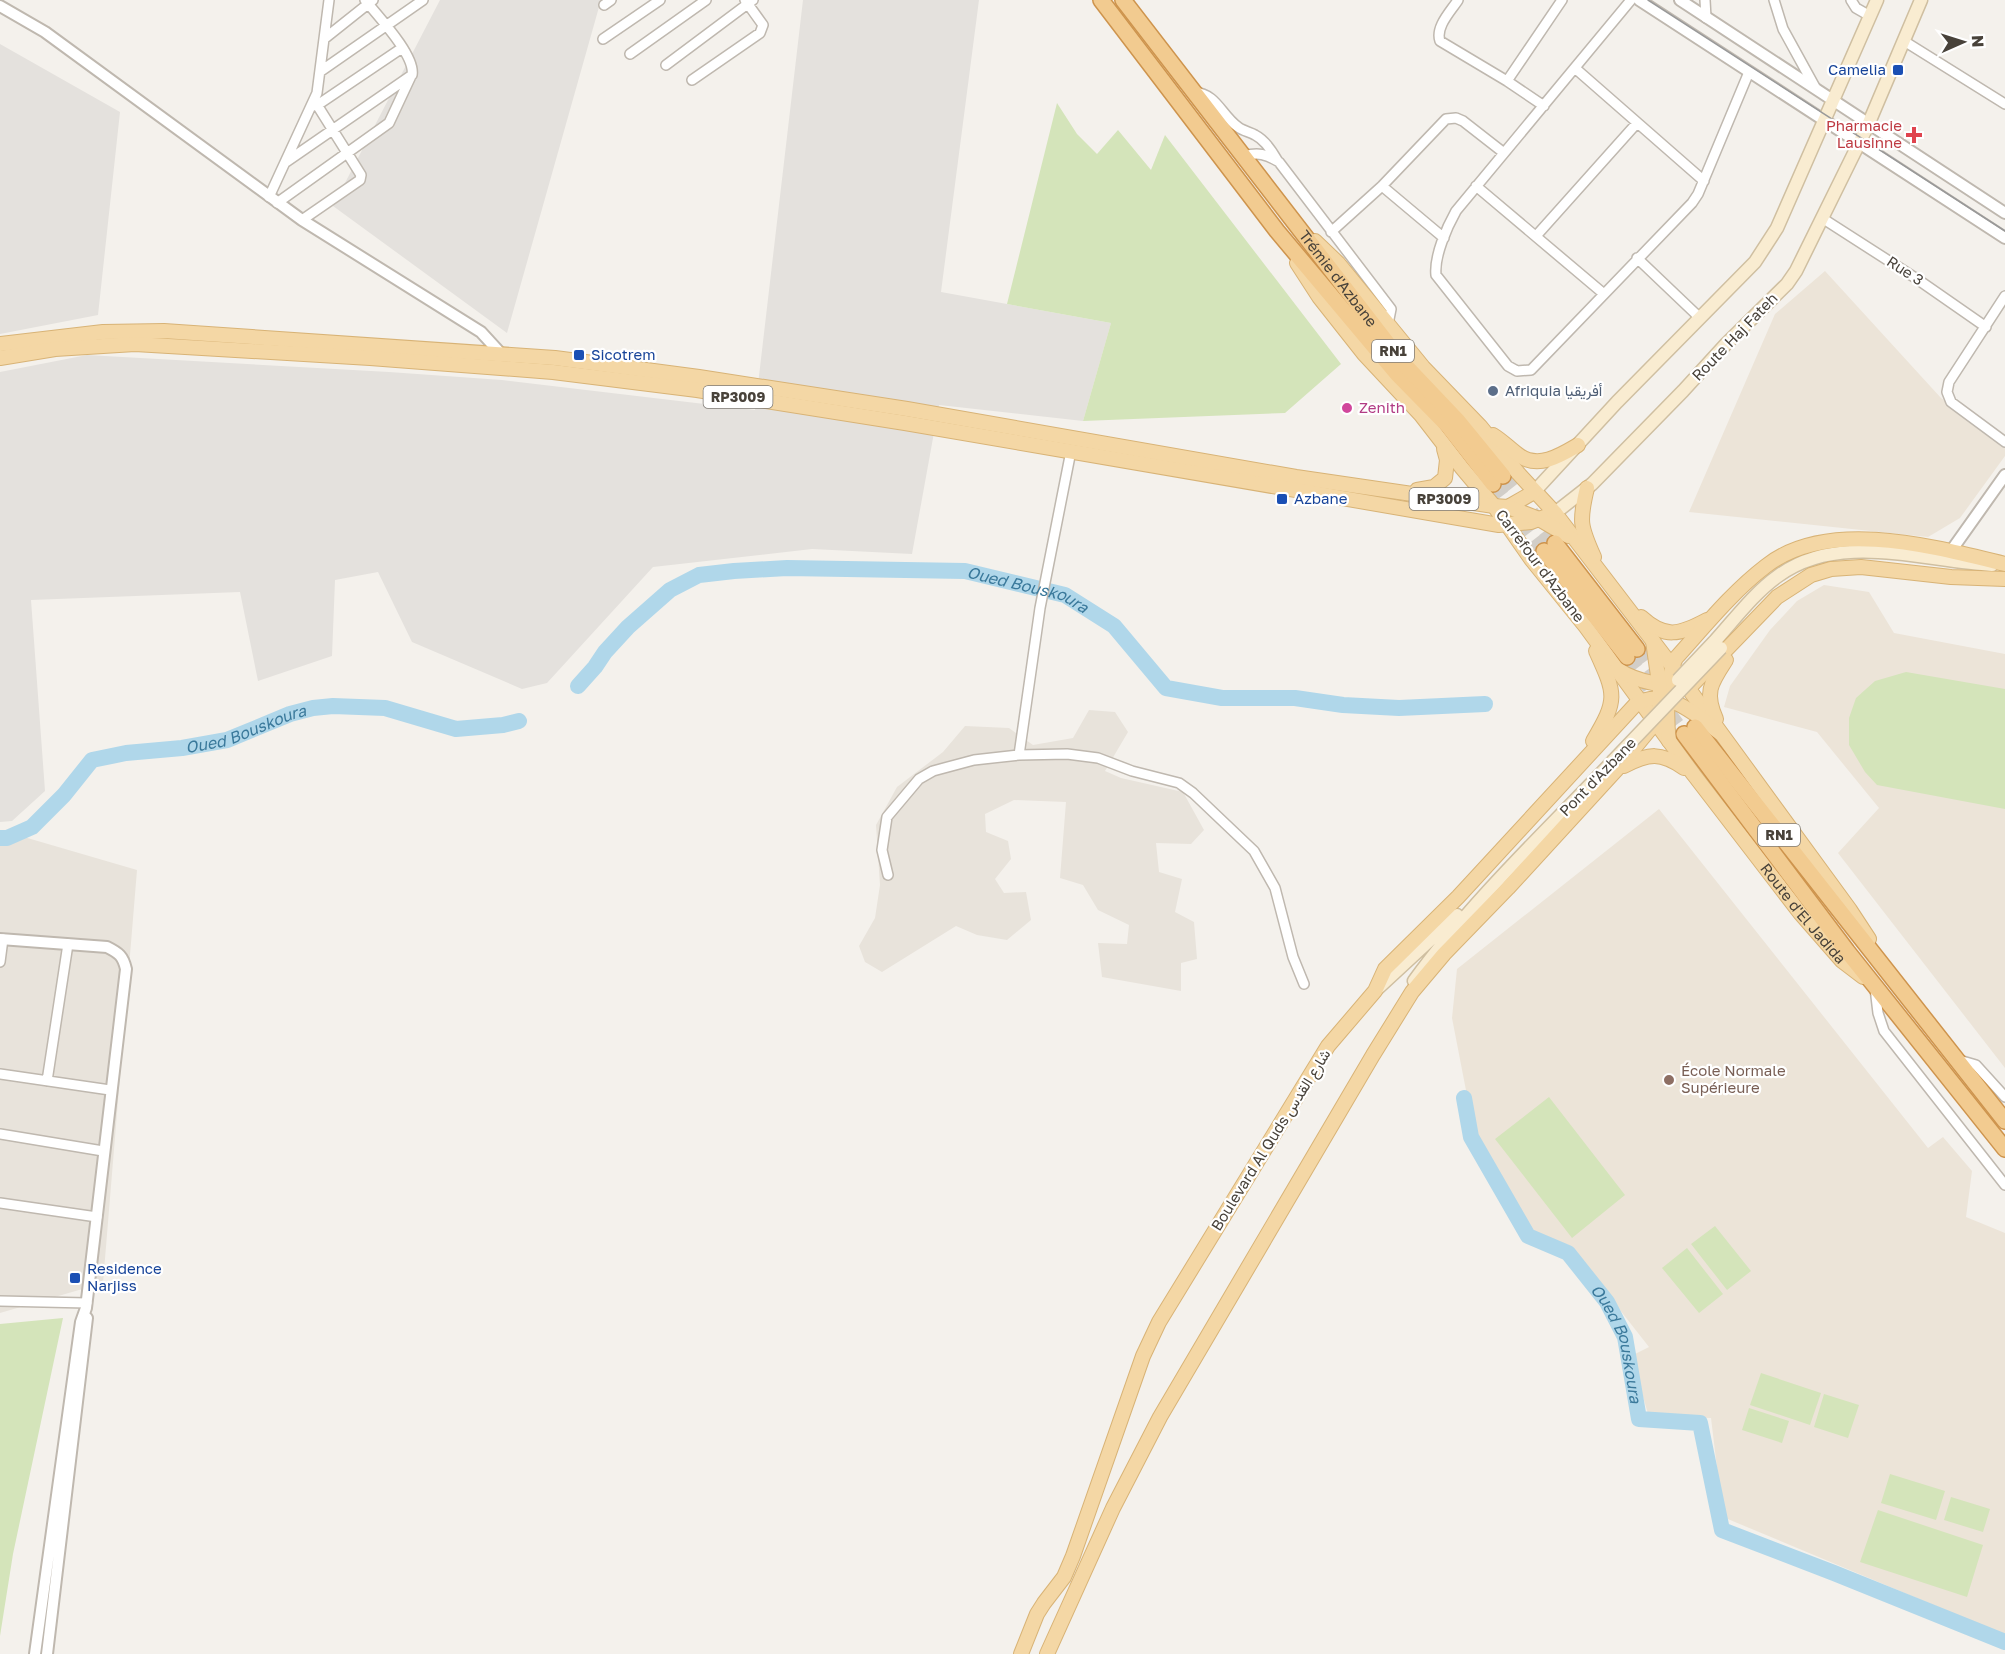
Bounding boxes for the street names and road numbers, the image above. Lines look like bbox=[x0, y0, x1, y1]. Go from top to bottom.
street label: Trémie d'Azbane bbox=[1296, 226, 1382, 330]
street label: Rue 3 bbox=[1884, 252, 1927, 289]
street label: Route Haj Fateh bbox=[1688, 289, 1781, 384]
road number: RN1 bbox=[1372, 340, 1414, 362]
road number: RP3009 bbox=[704, 386, 772, 408]
road number: RP3009 bbox=[1410, 488, 1478, 510]
street label: Carrefour d'Azbane bbox=[1493, 505, 1589, 626]
street label: Pont d'Azbane bbox=[1555, 733, 1639, 819]
road number: RN1 bbox=[1758, 824, 1800, 846]
street label: Route d'El Jadida bbox=[1757, 859, 1850, 967]
street label: Boulevard Al Quds شارع القدس bbox=[1207, 1045, 1336, 1235]

